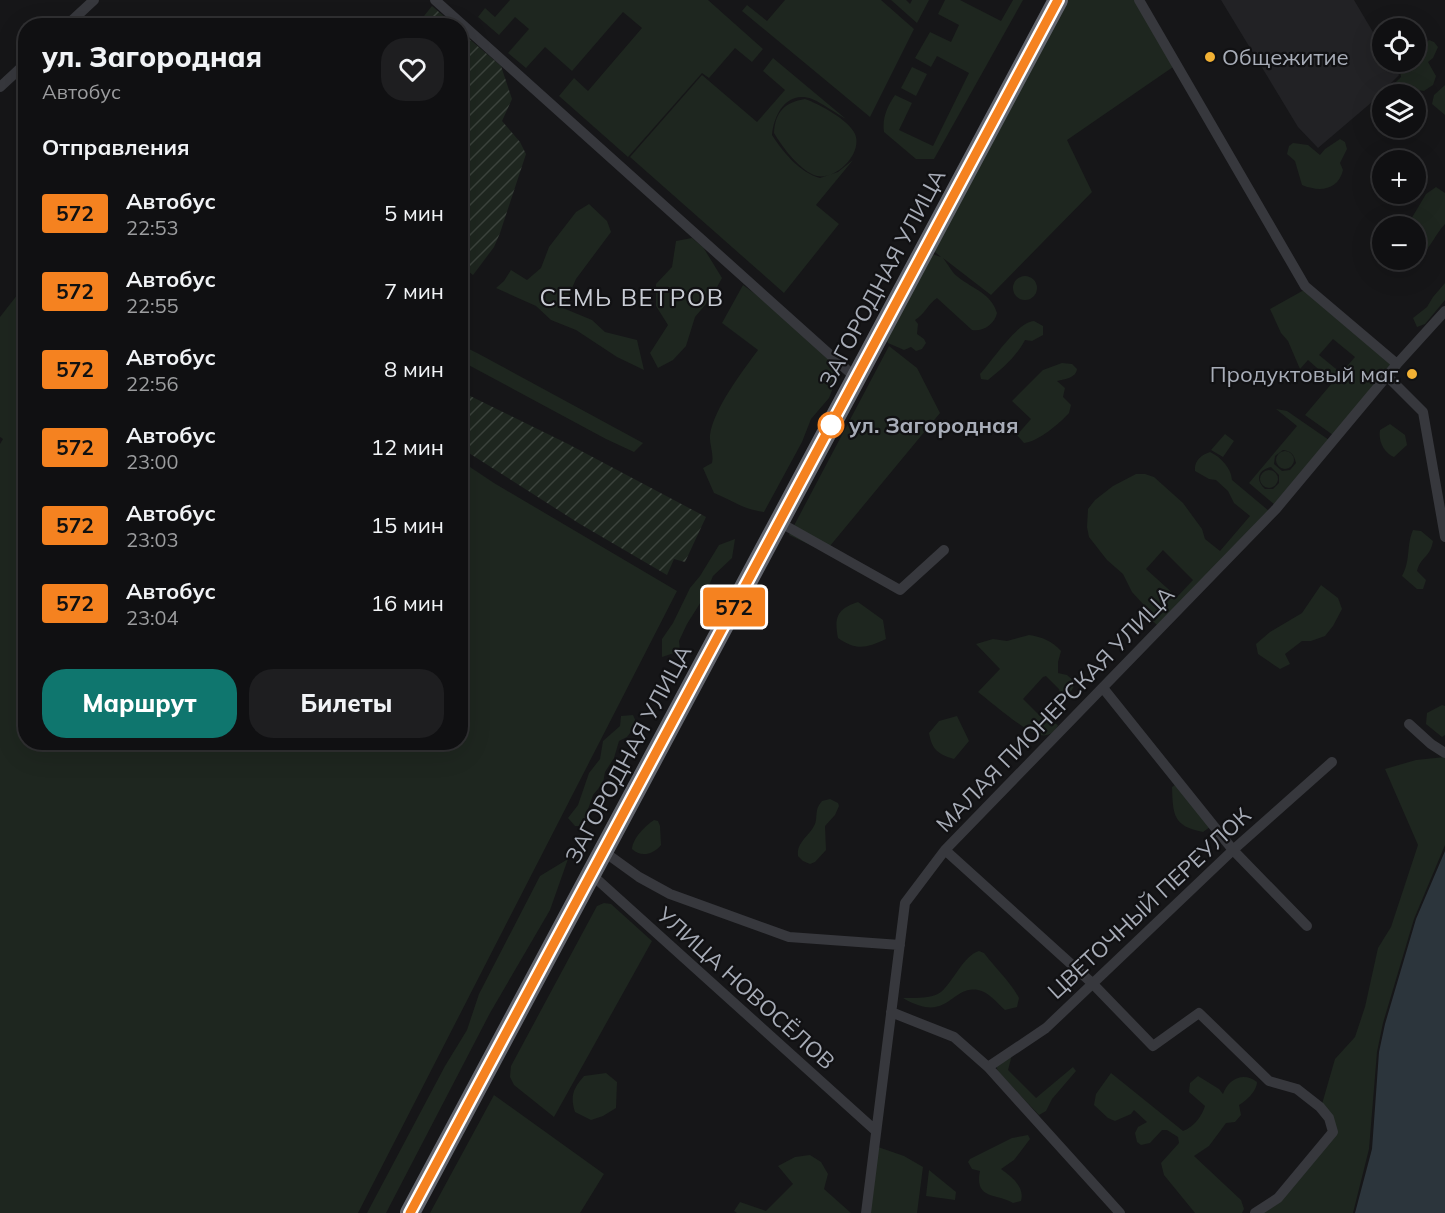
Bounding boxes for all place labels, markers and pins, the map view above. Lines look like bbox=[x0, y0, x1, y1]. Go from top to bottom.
place label: Общежитие bbox=[1222, 43, 1349, 71]
marker: Общежитие bbox=[1203, 50, 1217, 64]
place label: Продуктовый маг. bbox=[1210, 360, 1400, 388]
marker: Продуктовый маг. bbox=[1405, 367, 1419, 381]
place label: ул. Загородная bbox=[849, 411, 1018, 439]
marker: ул. Загородная bbox=[818, 412, 844, 438]

